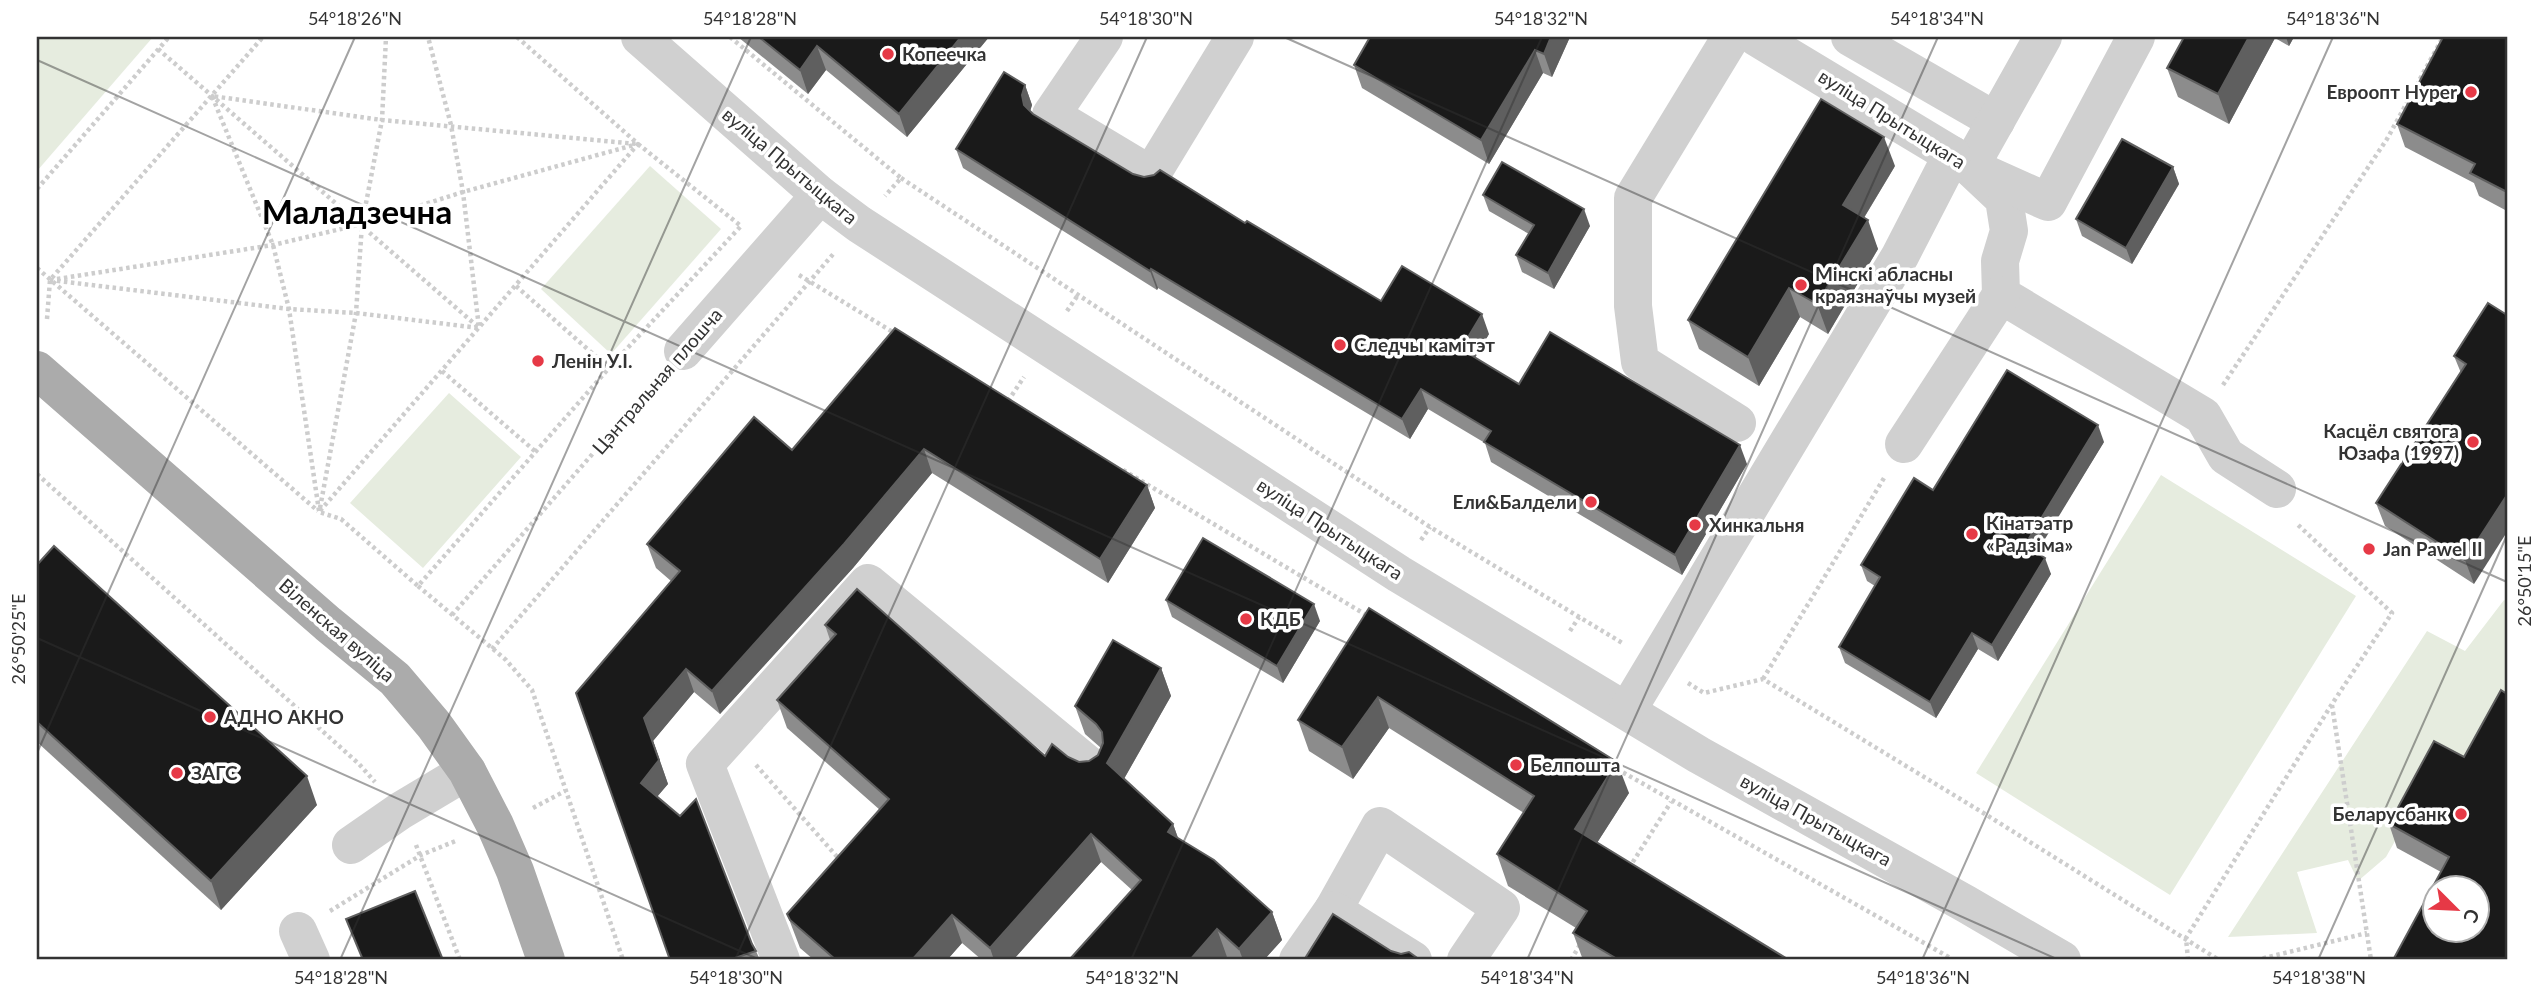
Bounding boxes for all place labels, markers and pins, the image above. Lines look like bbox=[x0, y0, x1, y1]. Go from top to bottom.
place label: Копеечка bbox=[902, 42, 986, 65]
marker: Копеечка bbox=[880, 46, 896, 62]
place label: Евроопт Hyper bbox=[2326, 80, 2458, 103]
marker: Евроопт Hyper bbox=[2463, 84, 2479, 100]
place label: Мінскі абласны краязнаўчы музей bbox=[1815, 262, 1976, 307]
marker: Мінскі абласны краязнаўчы музей bbox=[1793, 277, 1809, 293]
place label: Следчы камітэт bbox=[1354, 333, 1495, 356]
marker: Следчы камітэт bbox=[1332, 337, 1348, 353]
place label: Ленін У.І. bbox=[551, 349, 632, 372]
marker: Ленін У.І. bbox=[530, 353, 546, 369]
place label: Касцёл святога Юзафа (1997) bbox=[2323, 419, 2459, 464]
marker: Касцёл святога Юзафа (1997) bbox=[2465, 434, 2481, 450]
place label: Ели&Балдели bbox=[1452, 490, 1577, 513]
marker: Ели&Балдели bbox=[1583, 494, 1599, 510]
place label: Кінатэатр «Радзіма» bbox=[1986, 511, 2073, 556]
place label: Хинкальня bbox=[1709, 513, 1804, 536]
marker: Хинкальня bbox=[1687, 517, 1703, 533]
marker: Кінатэатр «Радзіма» bbox=[1964, 526, 1980, 542]
place label: Jan Pawel II bbox=[2383, 537, 2483, 560]
marker: Jan Pawel II bbox=[2361, 541, 2377, 557]
place label: КДБ bbox=[1260, 607, 1301, 630]
marker: КДБ bbox=[1238, 611, 1254, 627]
place label: АДНО АКНО bbox=[223, 705, 344, 728]
marker: АДНО АКНО bbox=[202, 709, 218, 725]
place label: Белпошта bbox=[1530, 753, 1620, 776]
marker: Белпошта bbox=[1508, 757, 1524, 773]
place label: ЗАГС bbox=[191, 761, 238, 784]
marker: ЗАГС bbox=[169, 765, 185, 781]
place label: Беларусбанк bbox=[2333, 802, 2448, 825]
marker: Беларусбанк bbox=[2453, 806, 2469, 822]

